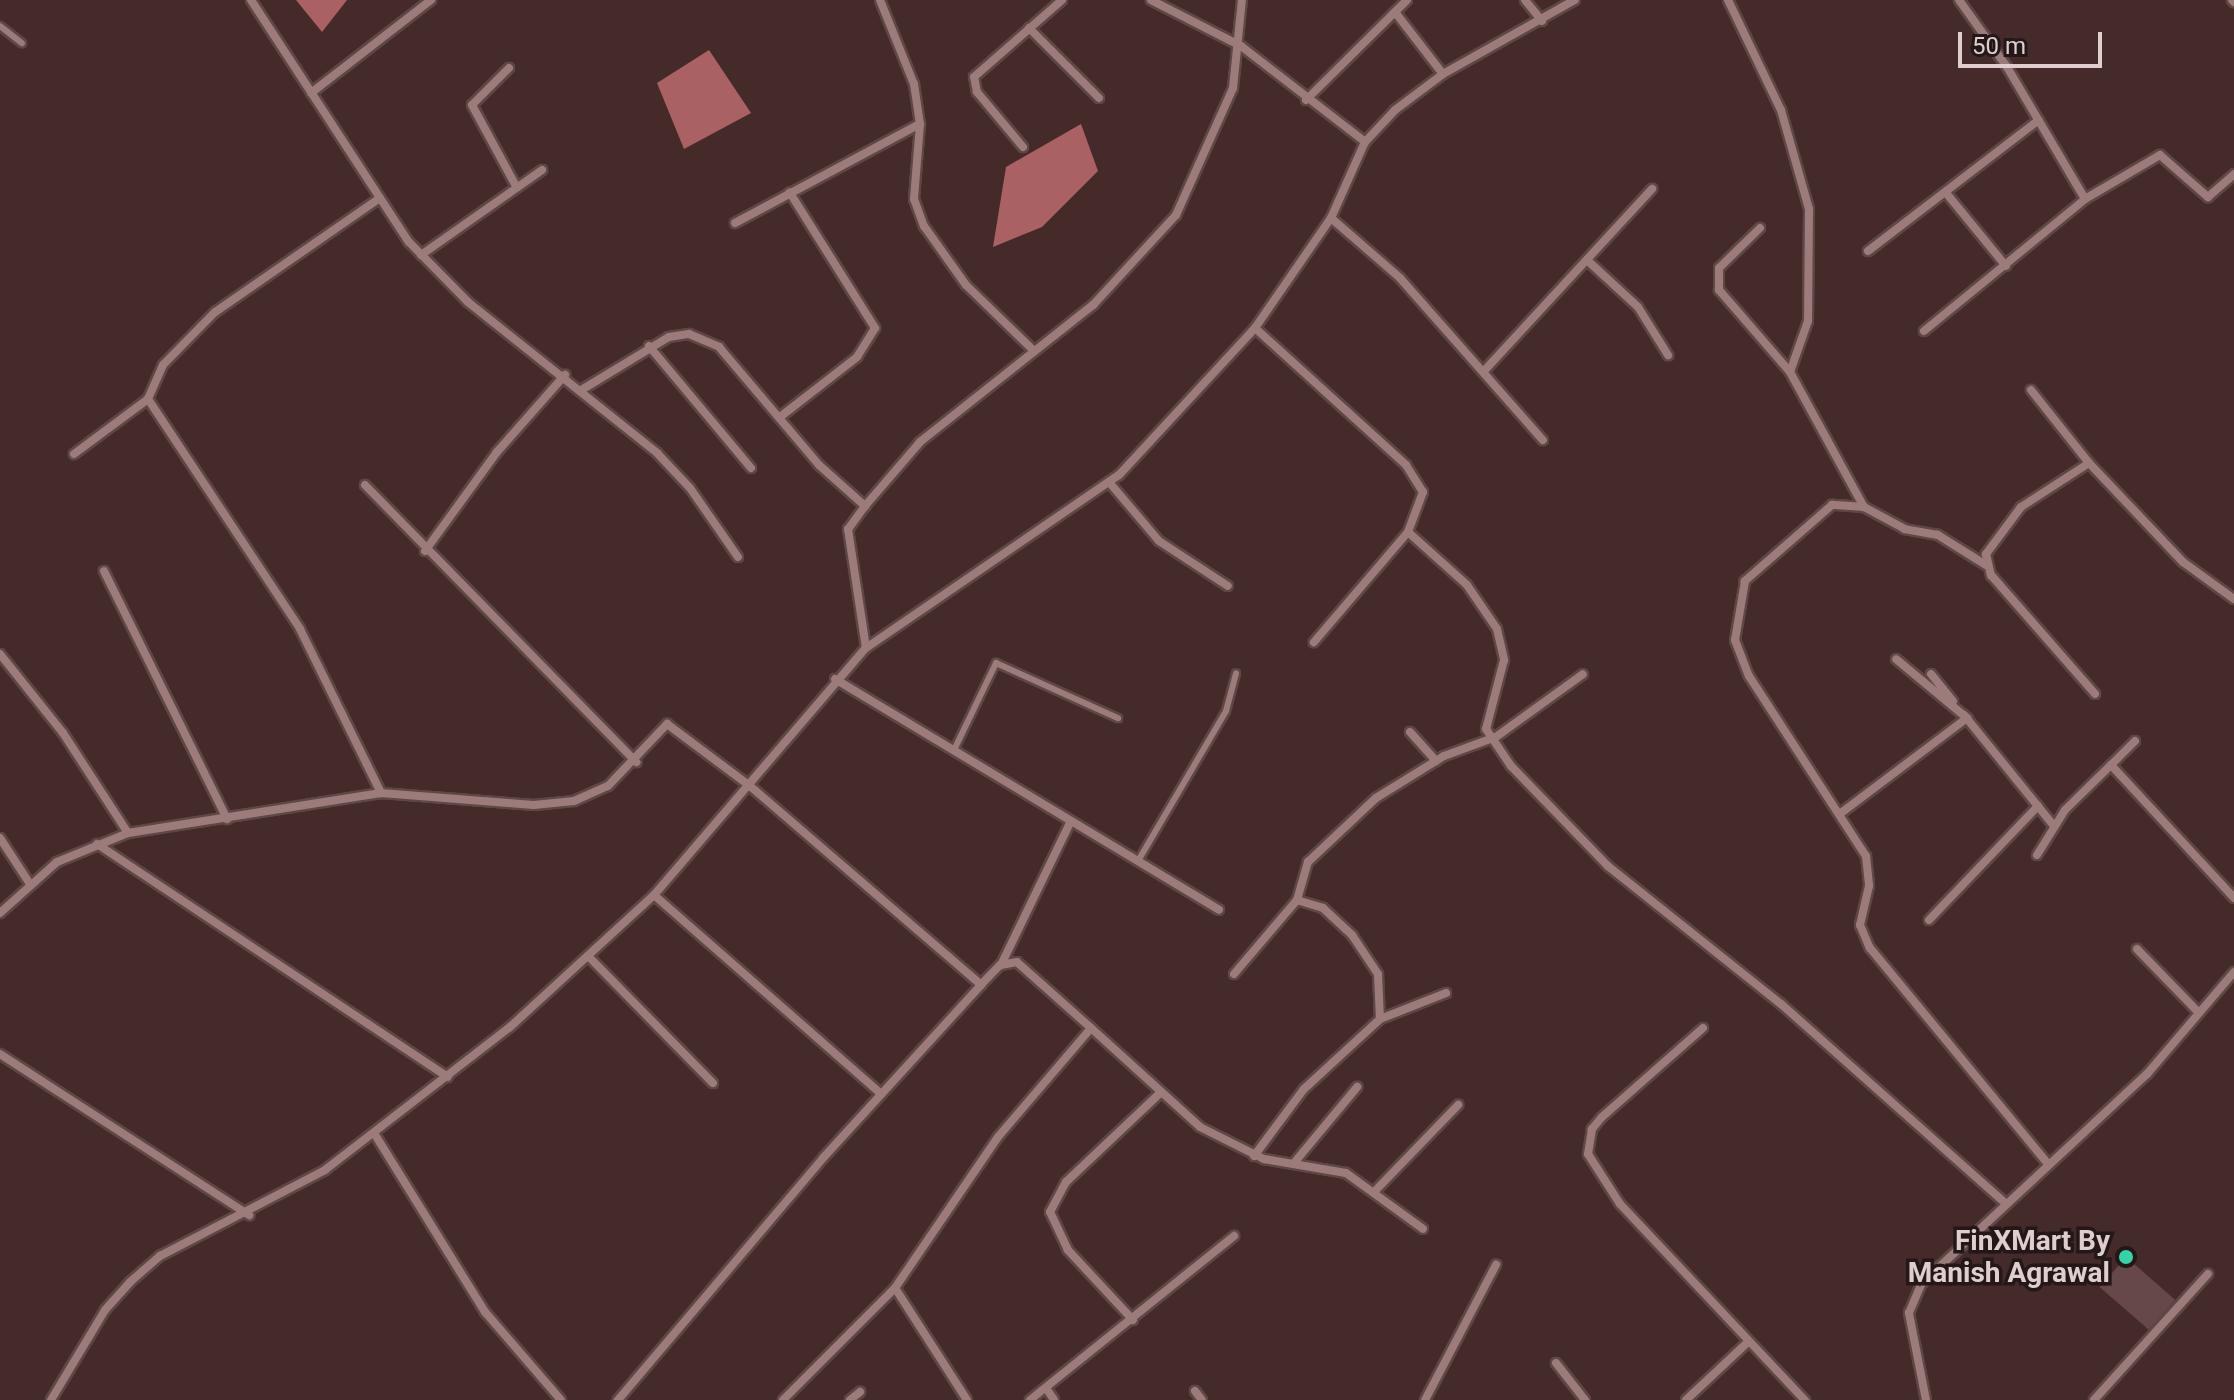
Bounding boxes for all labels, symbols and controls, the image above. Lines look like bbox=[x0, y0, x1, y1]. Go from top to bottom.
scale bar bbox=[1962, 16, 2106, 66]
text: 50 m bbox=[1972, 32, 2026, 60]
place label: FinXMart By Manish Agrawal bbox=[1908, 1224, 2110, 1290]
marker: FinXMart By Manish Agrawal bbox=[2117, 1248, 2135, 1266]

